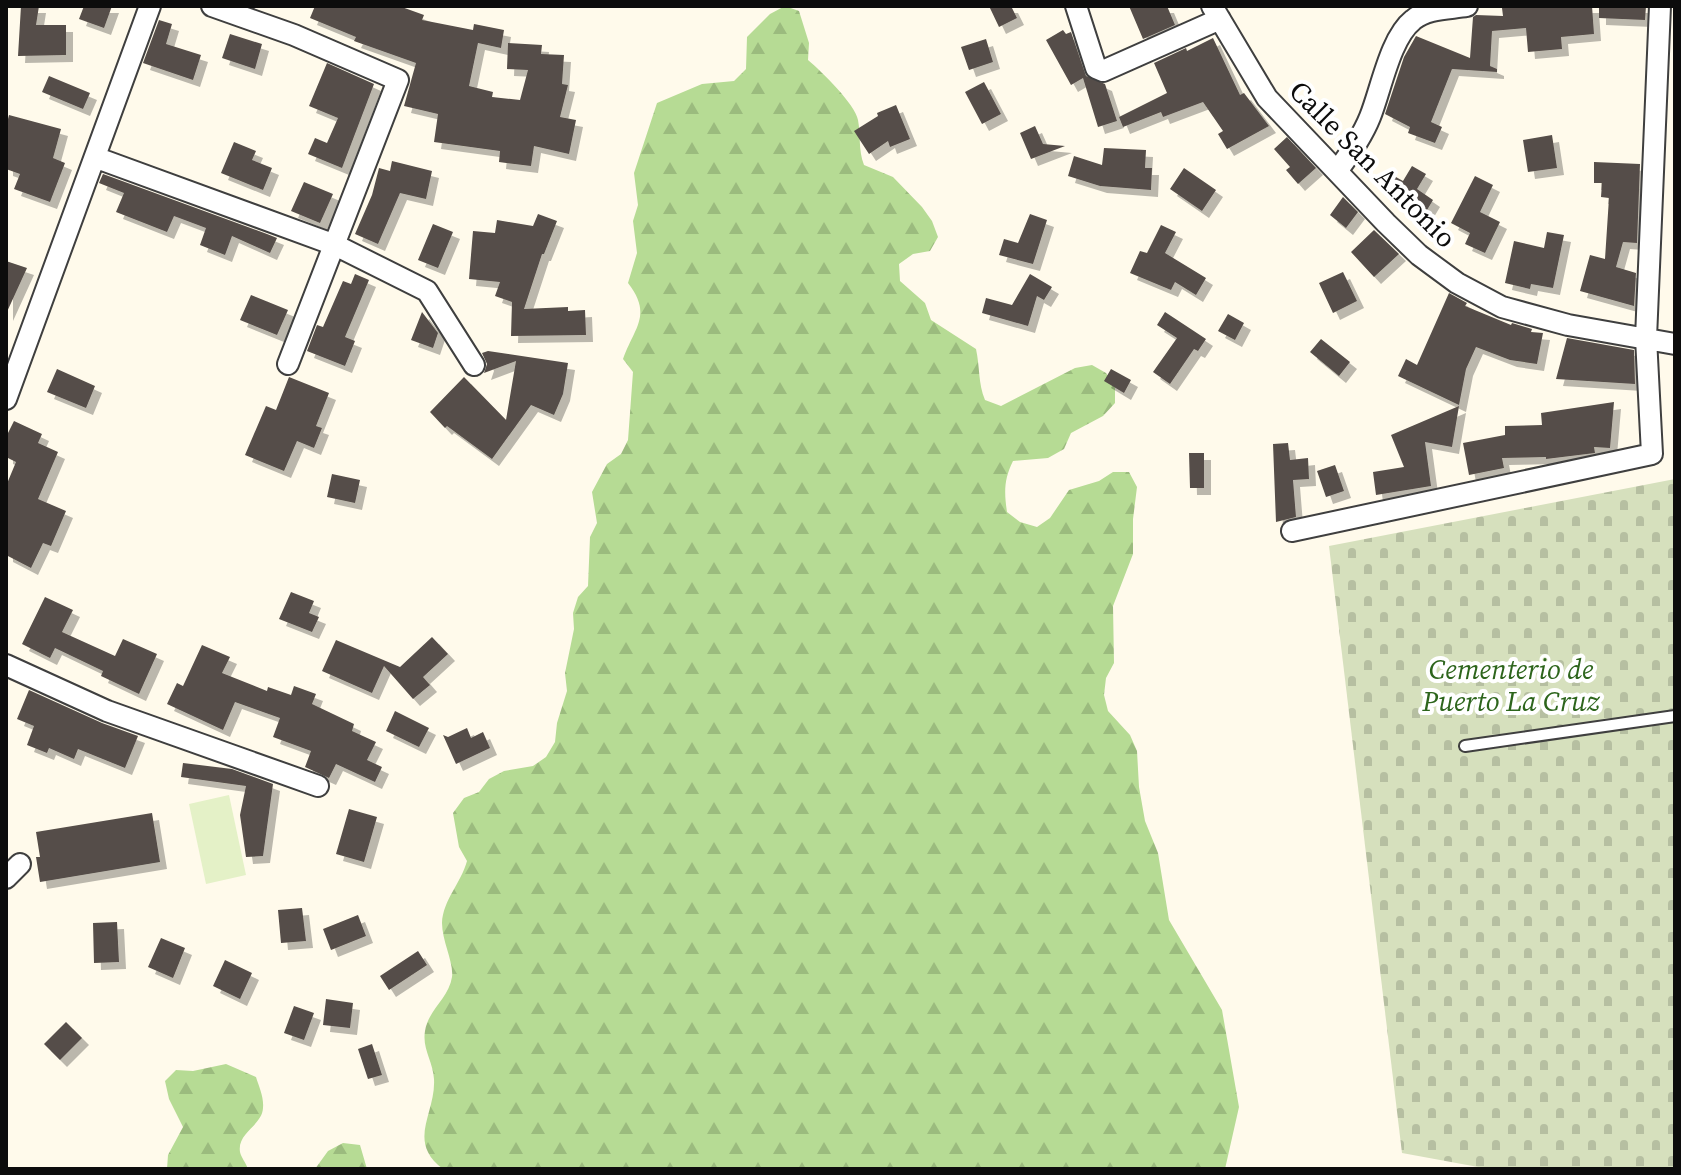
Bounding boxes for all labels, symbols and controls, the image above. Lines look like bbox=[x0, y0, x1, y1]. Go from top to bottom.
street label: Calle San Antonio bbox=[1281, 72, 1465, 256]
park label: Cementerio de Puerto La Cruz bbox=[1421, 650, 1601, 720]

